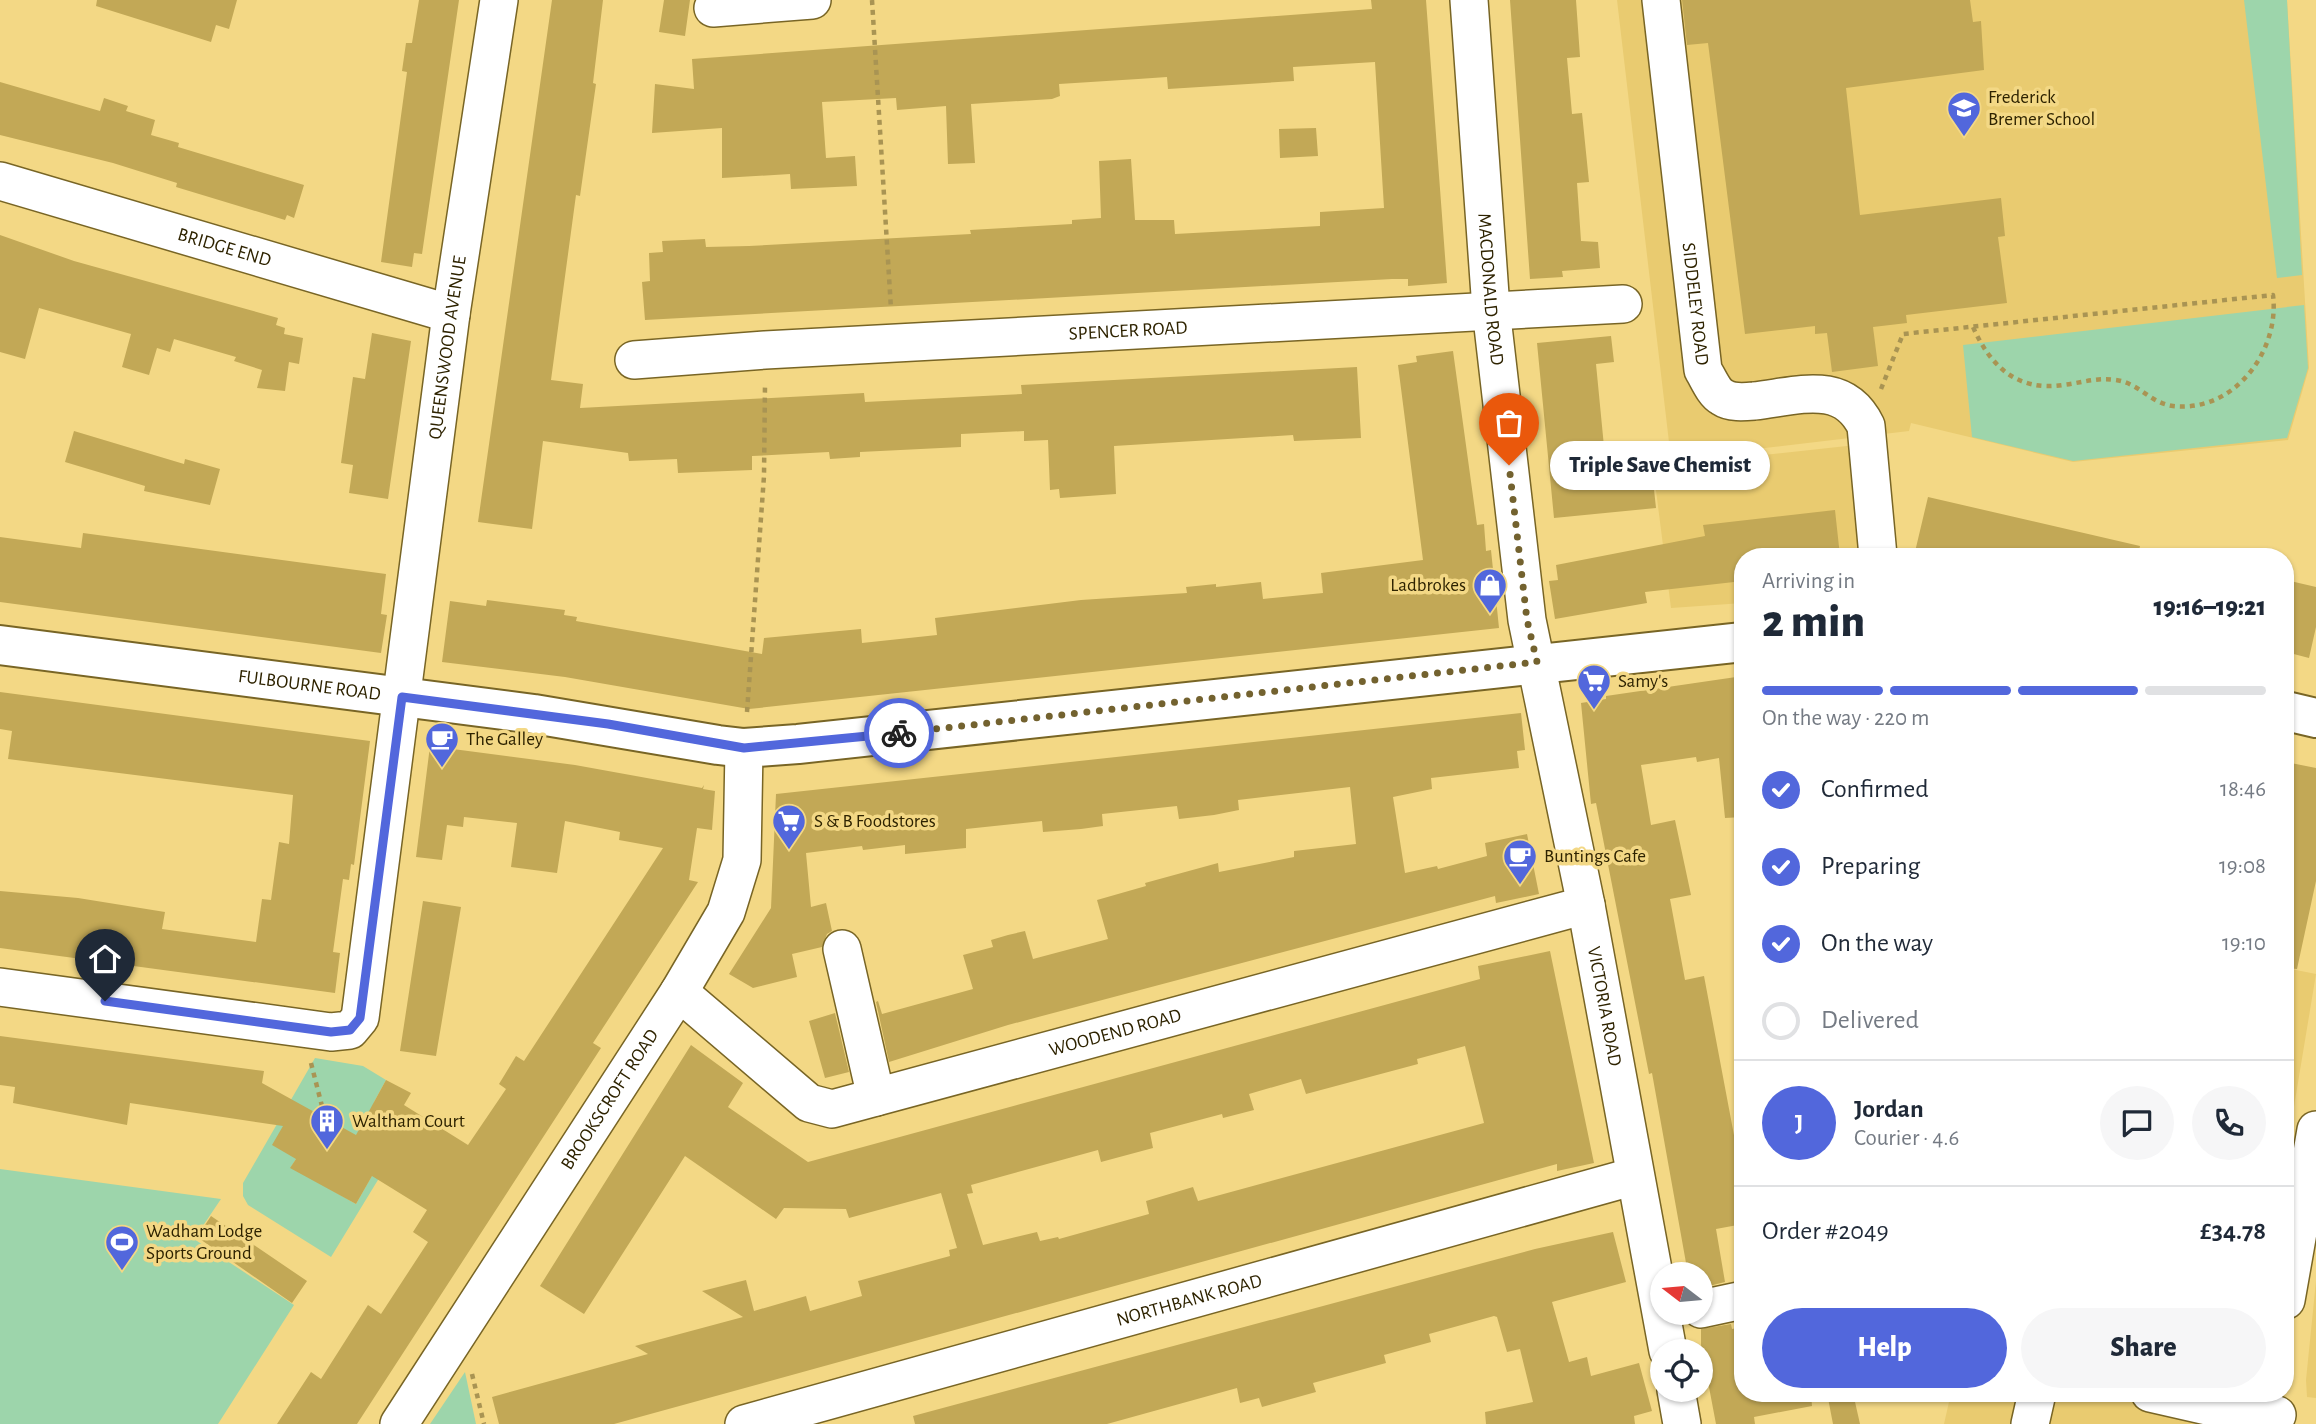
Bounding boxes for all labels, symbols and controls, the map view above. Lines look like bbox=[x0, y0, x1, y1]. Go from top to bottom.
place label: Frederick Bremer School bbox=[1988, 88, 2095, 129]
school or university icon: Frederick Bremer School bbox=[1945, 89, 1983, 138]
street label: MACDONALD ROAD bbox=[1475, 212, 1507, 366]
street label: BRIDGE END bbox=[176, 224, 273, 270]
street label: SIDDELEY ROAD bbox=[1679, 242, 1712, 366]
street label: QUEENSWOOD AVENUE bbox=[425, 254, 469, 440]
street label: SPENCER ROAD bbox=[1068, 318, 1188, 343]
pin bbox=[1479, 393, 1539, 465]
icon: bag bbox=[1490, 404, 1528, 442]
callout: Triple Save Chemist bbox=[1551, 440, 1772, 490]
text: Triple Save Chemist bbox=[1569, 454, 1751, 477]
shop icon: Ladbrokes bbox=[1471, 566, 1509, 615]
text: Arriving in bbox=[1762, 570, 1855, 593]
place label: Ladbrokes bbox=[1390, 576, 1466, 595]
text: 19:16–19:21 bbox=[2153, 594, 2266, 620]
text: 2 min bbox=[1762, 599, 1865, 645]
supermarket icon: Samy's bbox=[1575, 662, 1613, 711]
street label: FULBOURNE ROAD bbox=[237, 666, 382, 704]
place label: Samy's bbox=[1618, 672, 1668, 691]
courier bbox=[864, 698, 934, 768]
text: On the way · 220 m bbox=[1762, 707, 1929, 730]
icon: bike bbox=[880, 714, 918, 752]
cafe icon: The Galley bbox=[423, 720, 461, 769]
place label: The Galley bbox=[466, 730, 543, 749]
icon: check bbox=[1762, 771, 1800, 809]
text: Confirmed bbox=[1821, 776, 1929, 802]
text: 18:46 bbox=[2220, 778, 2266, 801]
supermarket icon: S & B Foodstores bbox=[770, 802, 808, 851]
place label: S & B Foodstores bbox=[814, 812, 936, 831]
cafe icon: Buntings Cafe bbox=[1501, 837, 1539, 886]
place label: Buntings Cafe bbox=[1544, 847, 1646, 866]
icon: check bbox=[1762, 848, 1800, 886]
text: Preparing bbox=[1821, 853, 1920, 879]
text: 19:08 bbox=[2219, 855, 2266, 878]
icon: check bbox=[1762, 925, 1800, 963]
pin bbox=[75, 929, 135, 1001]
text: On the way bbox=[1821, 930, 1933, 956]
text: 19:10 bbox=[2222, 932, 2266, 955]
icon: home bbox=[86, 940, 124, 978]
street label: VICTORIA ROAD bbox=[1584, 945, 1625, 1068]
street label: WOODEND ROAD bbox=[1047, 1005, 1183, 1059]
text: Delivered bbox=[1821, 1007, 1919, 1033]
street label: BROOKSCROFT ROAD bbox=[557, 1026, 662, 1173]
button: chat bbox=[2100, 1086, 2174, 1160]
button: phone bbox=[2192, 1086, 2266, 1160]
text: Jordan bbox=[1854, 1096, 1924, 1122]
building icon: Waltham Court bbox=[308, 1102, 346, 1151]
text: J bbox=[1795, 1110, 1803, 1136]
place label: Waltham Court bbox=[352, 1112, 465, 1131]
text: Courier · 4.6 bbox=[1854, 1127, 1959, 1150]
text: Order #2049 bbox=[1762, 1218, 1889, 1244]
text: £34.78 bbox=[2200, 1218, 2266, 1244]
place label: Wadham Lodge Sports Ground bbox=[146, 1222, 262, 1263]
sports icon: Wadham Lodge Sports Ground bbox=[103, 1223, 141, 1272]
north arrow bbox=[1650, 1262, 1713, 1325]
map controls bbox=[1650, 1262, 1713, 1402]
street label: NORTHBANK ROAD bbox=[1114, 1271, 1264, 1329]
button: Help bbox=[1762, 1308, 2007, 1388]
button: Share bbox=[2021, 1308, 2266, 1388]
button: locate bbox=[1650, 1339, 1713, 1402]

